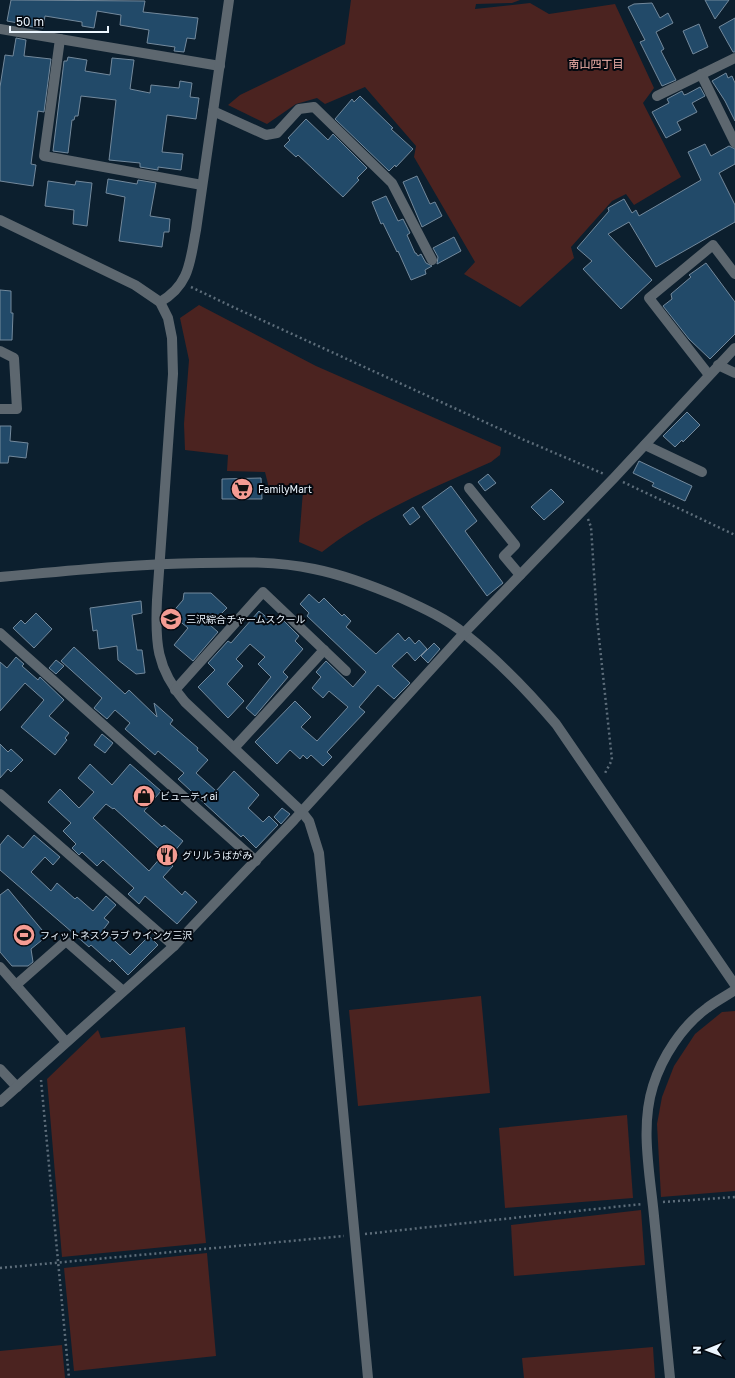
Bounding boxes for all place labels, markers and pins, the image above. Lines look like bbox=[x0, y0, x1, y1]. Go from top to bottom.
supermarket icon: FamilyMart bbox=[229, 476, 255, 502]
place label: FamilyMart bbox=[258, 483, 312, 495]
school or university icon: 三沢綜合チャームスクール bbox=[158, 606, 184, 632]
place label: 三沢綜合チャームスクール bbox=[186, 613, 306, 625]
shop icon: ビューティai bbox=[131, 783, 157, 809]
place label: ビューティai bbox=[160, 790, 218, 802]
restaurant icon: グリルうばがみ bbox=[154, 842, 180, 868]
place label: グリルうばがみ bbox=[182, 849, 252, 861]
sports icon: フィットネスクラブ ウイング三沢 bbox=[11, 922, 37, 948]
place label: フィットネスクラブ ウイング三沢 bbox=[40, 929, 192, 941]

